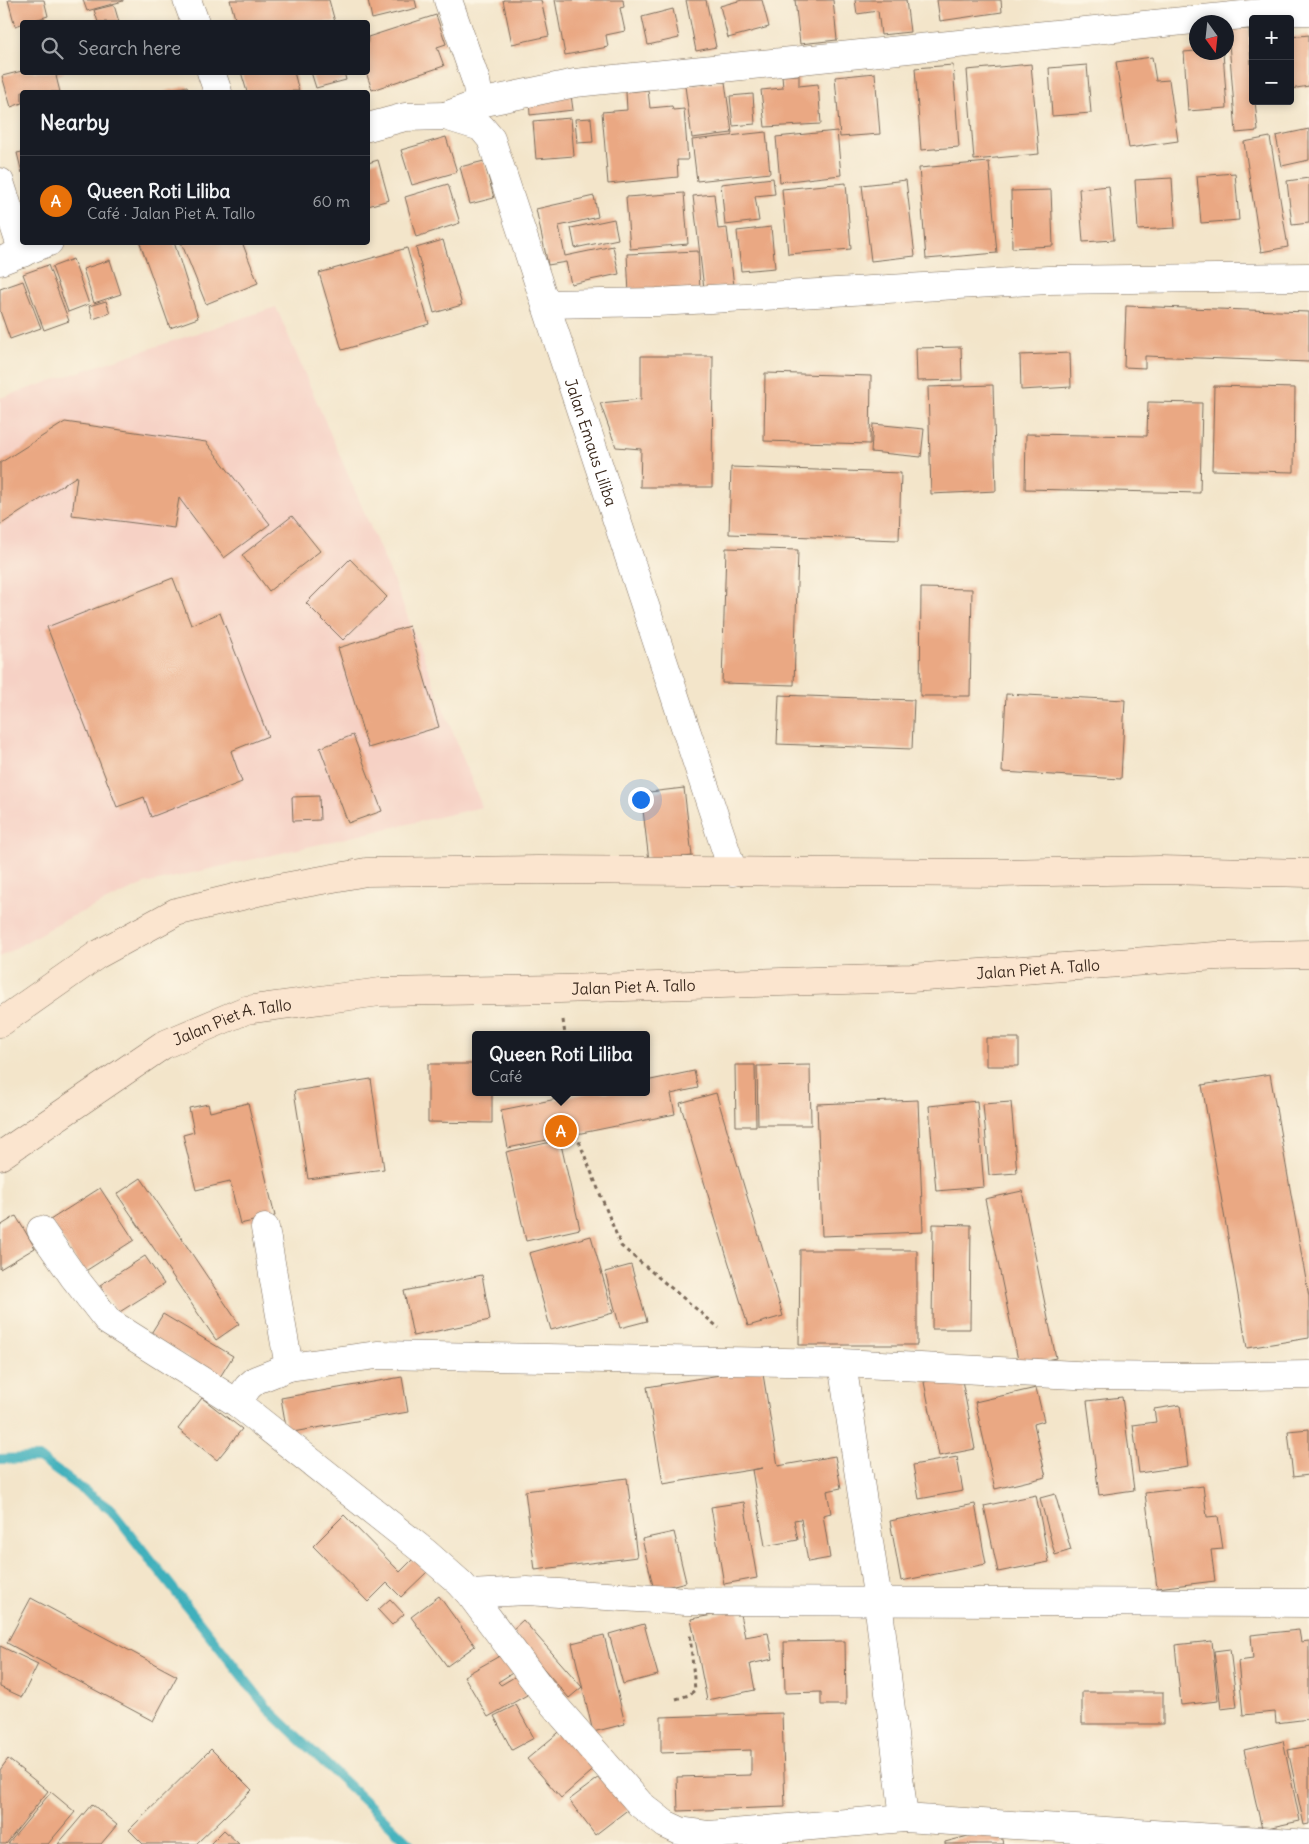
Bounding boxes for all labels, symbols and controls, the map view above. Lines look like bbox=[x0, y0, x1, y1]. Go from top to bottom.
north arrow bbox=[1189, 15, 1234, 60]
map controls bbox=[1249, 15, 1294, 105]
button: + bbox=[1249, 15, 1294, 60]
search box bbox=[20, 20, 370, 75]
icon: search bbox=[38, 34, 66, 62]
text: Search here bbox=[78, 36, 181, 60]
button: − bbox=[1249, 60, 1294, 105]
text: Nearby bbox=[40, 109, 110, 136]
text: Queen Roti Liliba bbox=[87, 179, 230, 203]
text: A bbox=[51, 191, 61, 211]
text: 60 m bbox=[312, 191, 350, 211]
text: Café · Jalan Piet A. Tallo bbox=[87, 203, 255, 223]
street label: Jalan Emaus Liliba bbox=[561, 376, 622, 509]
your location bbox=[628, 787, 654, 813]
street label: Jalan Piet A. Tallo bbox=[975, 954, 1101, 983]
street label: Jalan Piet A. Tallo bbox=[571, 975, 696, 999]
street label: Jalan Piet A. Tallo bbox=[170, 994, 293, 1050]
popup bbox=[472, 1031, 650, 1096]
text: Queen Roti Liliba bbox=[489, 1042, 633, 1066]
text: Café bbox=[489, 1066, 522, 1086]
pin: A bbox=[545, 1112, 577, 1150]

